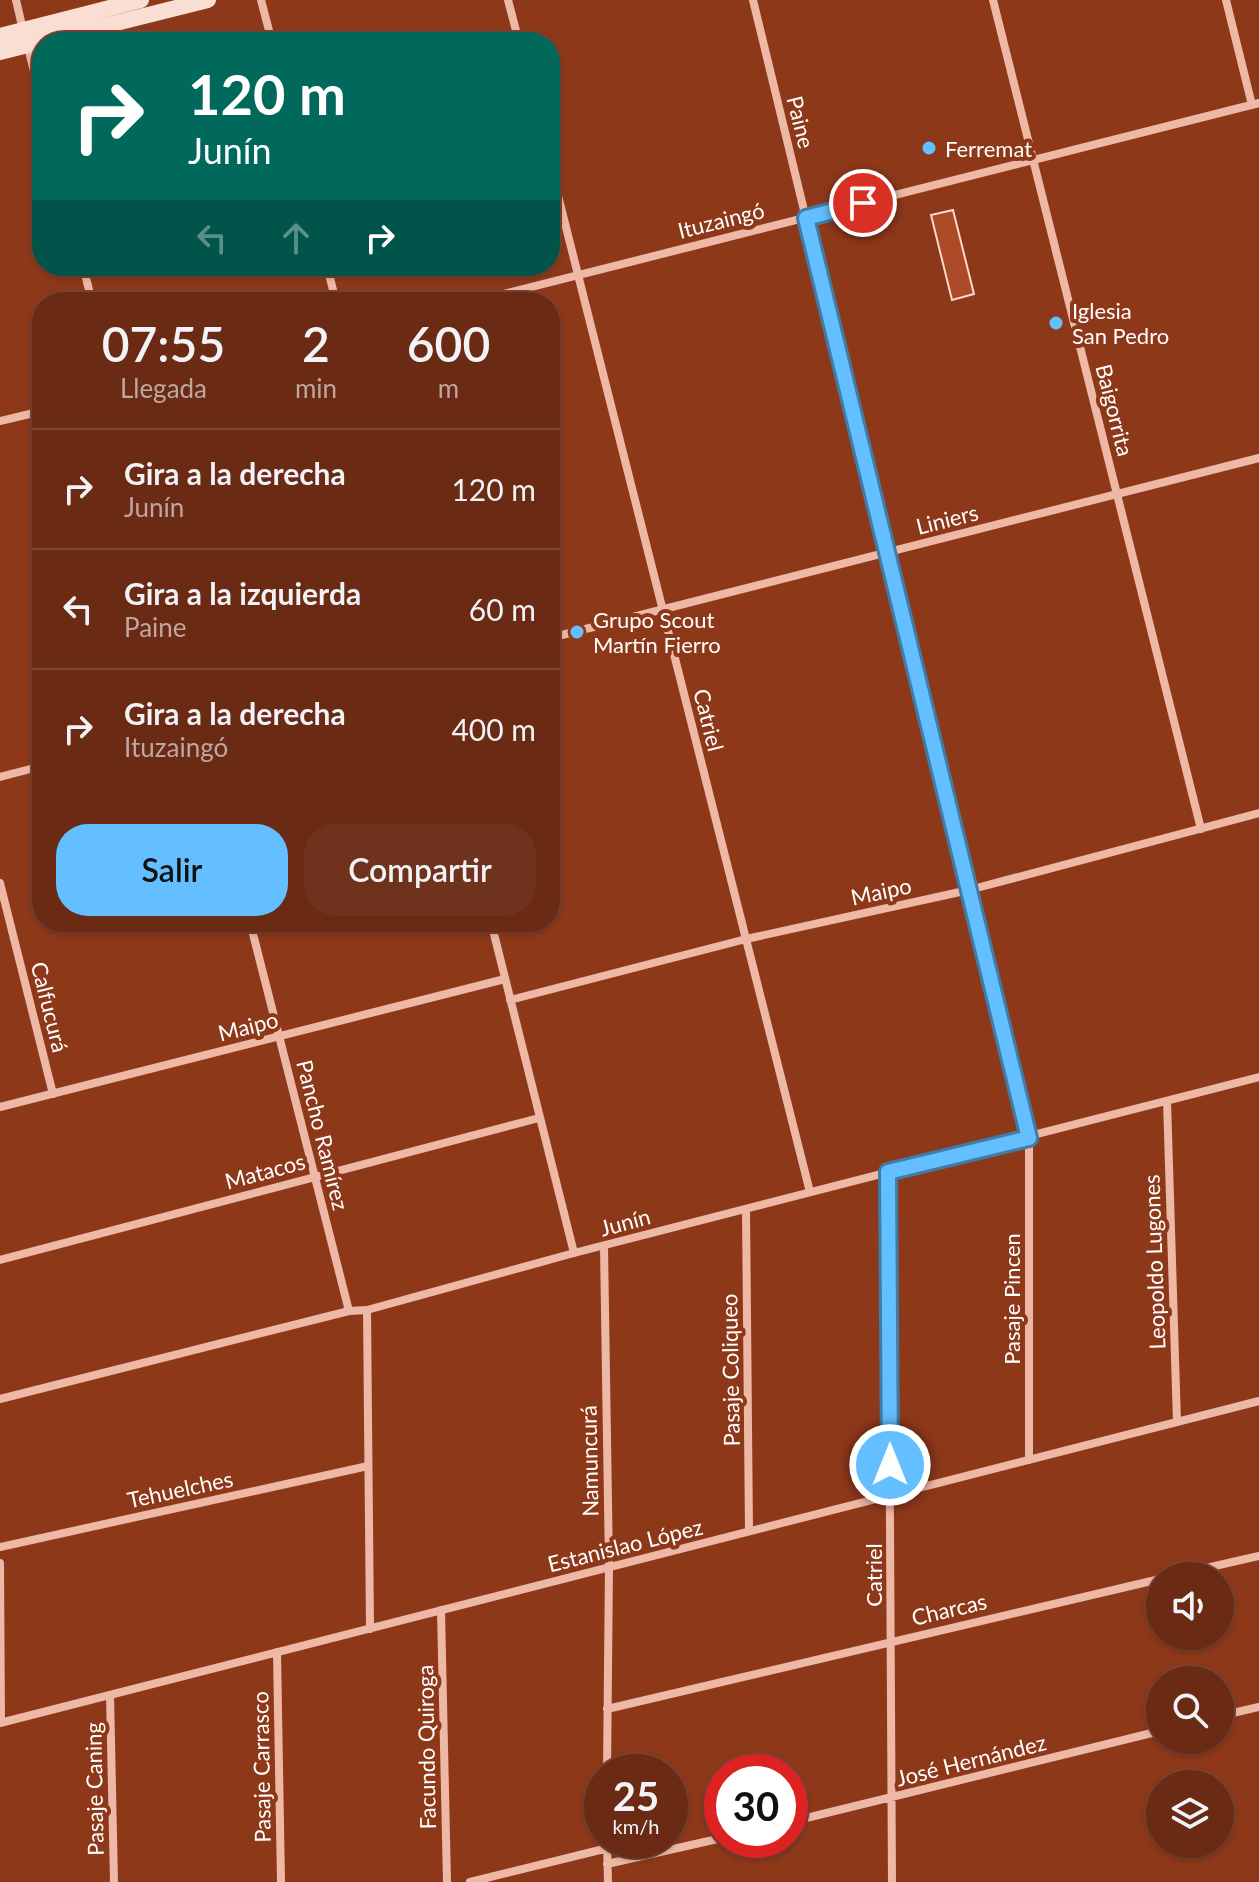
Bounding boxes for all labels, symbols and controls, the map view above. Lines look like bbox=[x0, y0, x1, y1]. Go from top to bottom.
text: 120 m bbox=[188, 60, 346, 127]
icon: right bbox=[56, 64, 160, 168]
street label: Paine bbox=[781, 93, 821, 151]
text: Junín bbox=[188, 128, 272, 172]
place label: Ferremat bbox=[945, 135, 1032, 162]
marker: Ferremat bbox=[920, 139, 938, 157]
pin bbox=[829, 169, 897, 237]
icon: arrive bbox=[841, 181, 885, 225]
street label: Ituzaingó bbox=[675, 196, 767, 244]
icon: left bbox=[190, 216, 234, 260]
icon: ahead bbox=[274, 216, 318, 260]
icon: right bbox=[358, 216, 402, 260]
place label: Iglesia San Pedro bbox=[1072, 297, 1169, 349]
marker: Iglesia San Pedro bbox=[1047, 314, 1065, 332]
text: 07:55 bbox=[102, 315, 225, 372]
text: 2 bbox=[302, 315, 330, 372]
text: 600 bbox=[407, 315, 490, 372]
street label: Baigorrita bbox=[1091, 361, 1139, 459]
text: Llegada bbox=[120, 372, 207, 404]
text: min bbox=[295, 372, 337, 404]
text: m bbox=[438, 372, 459, 404]
text: Gira a la derecha bbox=[124, 455, 346, 491]
icon: right bbox=[56, 467, 100, 511]
text: 120 m bbox=[451, 471, 536, 507]
text: Junín bbox=[124, 491, 184, 523]
street label: Liniers bbox=[913, 498, 981, 540]
text: Gira a la izquierda bbox=[124, 575, 361, 611]
icon: left bbox=[56, 587, 100, 631]
text: 60 m bbox=[469, 591, 536, 627]
place label: Grupo Scout Martín Fierro bbox=[593, 606, 721, 658]
text: Paine bbox=[124, 611, 187, 643]
marker: Grupo Scout Martín Fierro bbox=[568, 623, 586, 641]
street label: Catriel bbox=[688, 686, 730, 754]
text: Gira a la derecha bbox=[124, 695, 346, 731]
icon: right bbox=[56, 707, 100, 751]
text: 400 m bbox=[451, 711, 536, 747]
text: Ituzaingó bbox=[124, 731, 228, 763]
button: Salir bbox=[56, 824, 288, 916]
button: Compartir bbox=[304, 824, 536, 916]
street label: Maipo bbox=[848, 871, 914, 911]
street label: Calfucurá bbox=[26, 959, 74, 1055]
street label: Maipo bbox=[215, 1006, 281, 1046]
street label: Pancho Ramírez bbox=[291, 1057, 355, 1213]
street label: Matacos bbox=[222, 1147, 308, 1195]
street label: Leopoldo Lugones bbox=[1137, 1174, 1171, 1350]
street label: Junín bbox=[597, 1202, 653, 1242]
street label: Pasaje Pincen bbox=[998, 1233, 1025, 1365]
street label: Pasaje Coliqueo bbox=[715, 1293, 745, 1447]
street label: Namuncurá bbox=[575, 1405, 603, 1517]
position arrow bbox=[848, 1423, 932, 1507]
street label: Tehuelches bbox=[125, 1465, 235, 1513]
street label: Estanislao López bbox=[545, 1513, 705, 1577]
street label: Catriel bbox=[860, 1543, 887, 1607]
map controls bbox=[1146, 1562, 1234, 1858]
button: sound bbox=[1146, 1562, 1234, 1650]
street label: Charcas bbox=[909, 1587, 989, 1631]
street label: Facundo Quiroga bbox=[411, 1664, 441, 1830]
button: search bbox=[1146, 1666, 1234, 1754]
street label: Pasaje Carrasco bbox=[246, 1691, 276, 1843]
street label: Pasaje Caning bbox=[79, 1722, 109, 1856]
street label: José Hernández bbox=[893, 1728, 1049, 1792]
speed limit sign: 30 bbox=[704, 1754, 808, 1858]
button: layers bbox=[1146, 1770, 1234, 1858]
text: 25 bbox=[613, 1772, 659, 1820]
text: km/h bbox=[613, 1814, 659, 1838]

